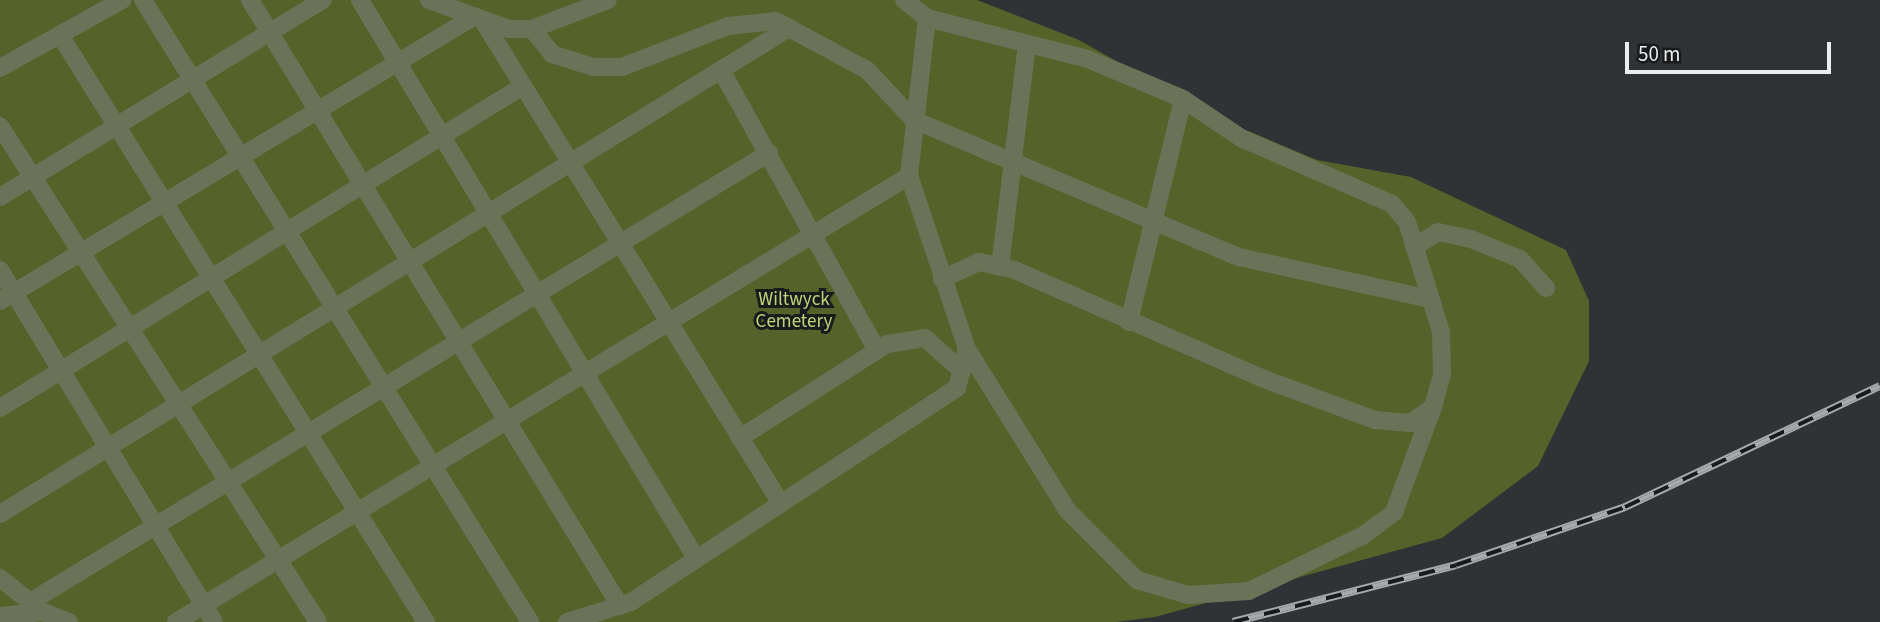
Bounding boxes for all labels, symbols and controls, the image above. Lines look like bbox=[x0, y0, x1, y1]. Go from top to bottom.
scale bar bbox=[1628, 28, 1834, 72]
text: 50 m bbox=[1638, 39, 1680, 69]
park label: Wiltwyck Cemetery bbox=[756, 289, 832, 333]

